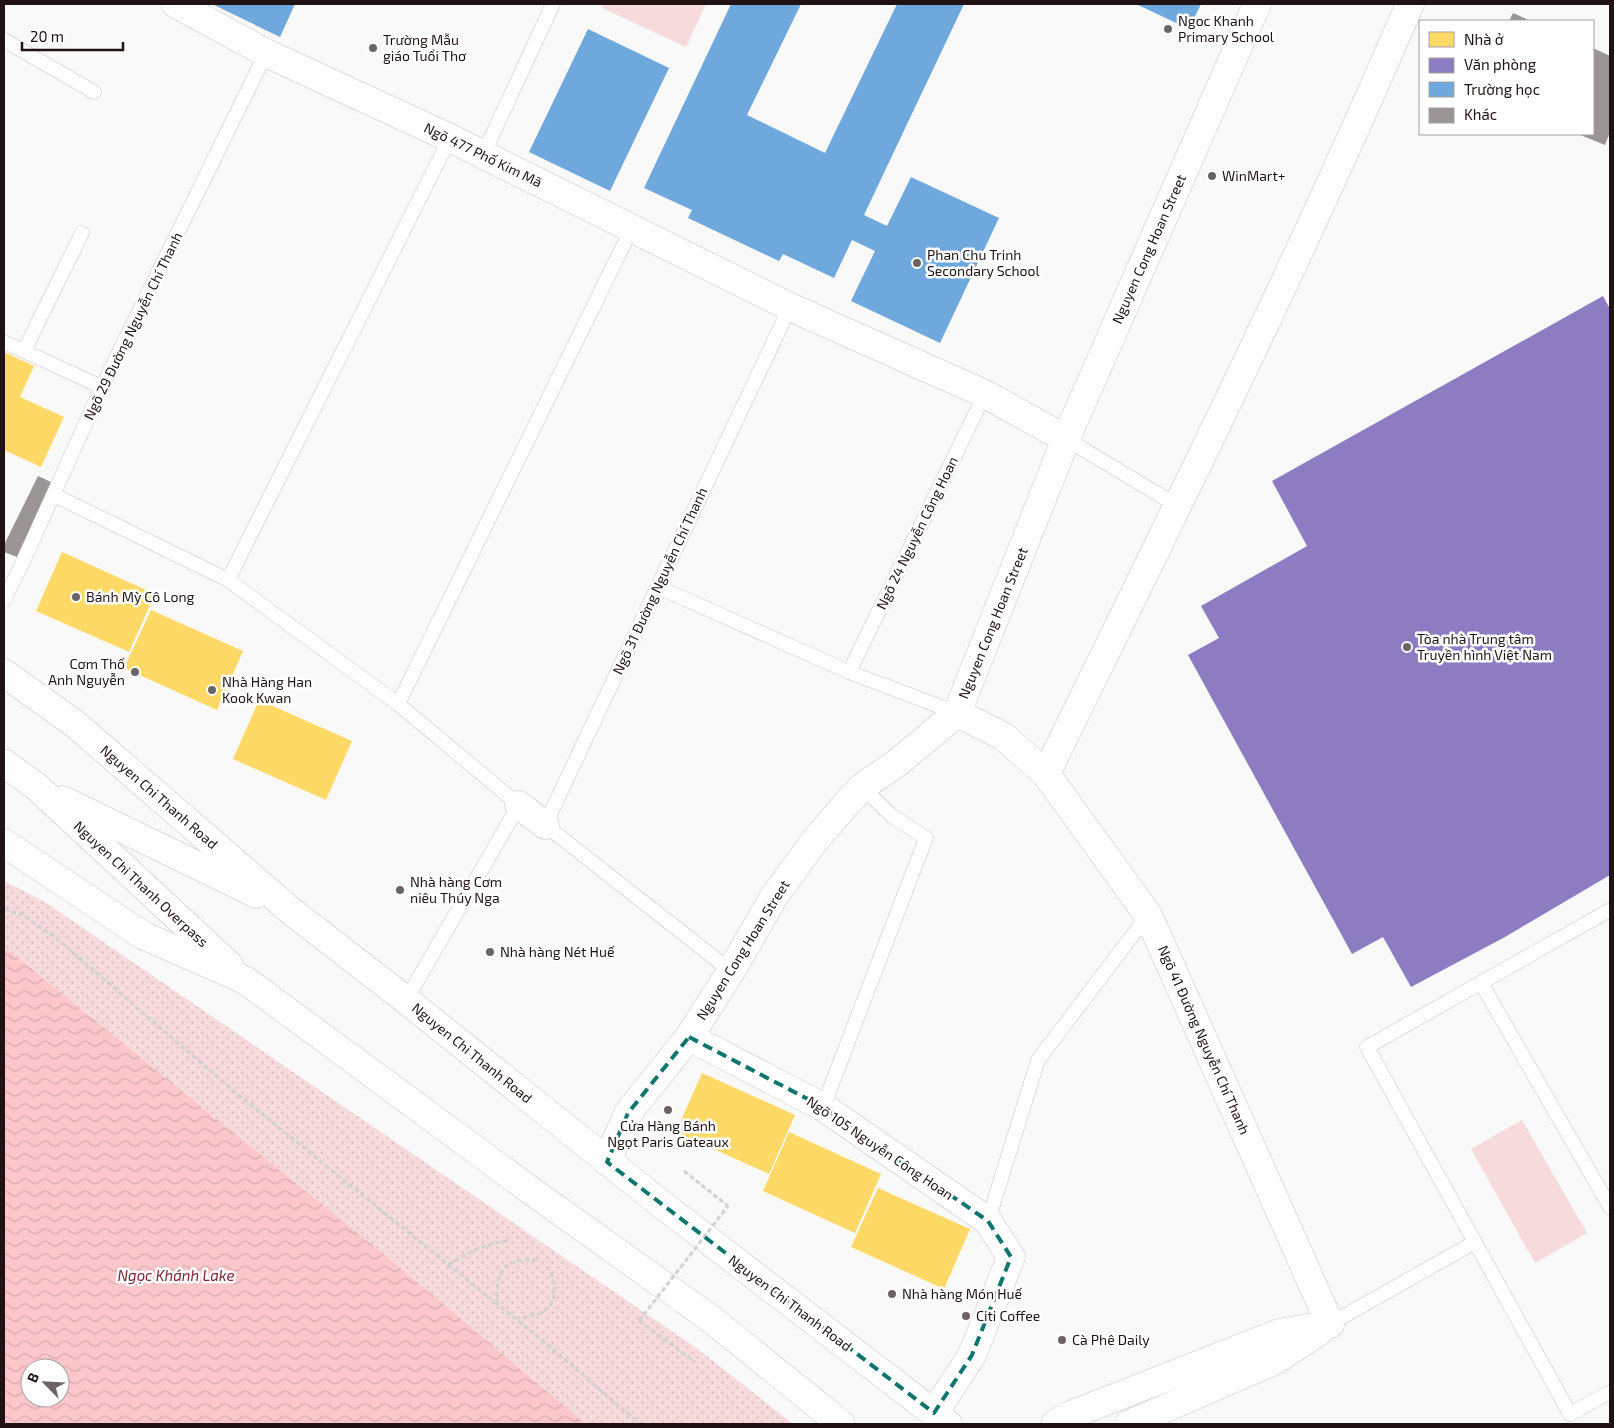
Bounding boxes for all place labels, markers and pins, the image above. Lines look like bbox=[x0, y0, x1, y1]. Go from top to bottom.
place label: Ngoc Khanh Primary School bbox=[1178, 12, 1275, 45]
marker: Ngoc Khanh Primary School bbox=[1162, 23, 1174, 35]
place label: Trường Mẫu giáo Tuổi Thơ bbox=[383, 31, 467, 64]
marker: Trường Mẫu giáo Tuổi Thơ bbox=[367, 42, 379, 54]
place label: WinMart+ bbox=[1222, 167, 1286, 184]
marker: WinMart+ bbox=[1206, 170, 1218, 182]
place label: Phan Chu Trinh Secondary School bbox=[927, 246, 1040, 279]
marker: Phan Chu Trinh Secondary School bbox=[911, 257, 923, 269]
place label: Bánh Mỳ Cô Long bbox=[86, 588, 195, 605]
marker: Bánh Mỳ Cô Long bbox=[70, 591, 82, 603]
place label: Tòa nhà Trung tâm Truyền hình Việt Nam bbox=[1417, 630, 1552, 663]
marker: Tòa nhà Trung tâm Truyền hình Việt Nam bbox=[1401, 641, 1413, 653]
place label: Cơm Thố Anh Nguyễn bbox=[48, 655, 125, 688]
marker: Cơm Thố Anh Nguyễn bbox=[129, 666, 141, 678]
place label: Nhà Hàng Han Kook Kwan bbox=[222, 673, 312, 706]
marker: Nhà Hàng Han Kook Kwan bbox=[206, 684, 218, 696]
place label: Nhà hàng Cơm niêu Thúy Nga bbox=[410, 873, 502, 906]
marker: Nhà hàng Cơm niêu Thúy Nga bbox=[394, 884, 406, 896]
place label: Nhà hàng Nét Huế bbox=[500, 943, 615, 960]
marker: Nhà hàng Nét Huế bbox=[484, 946, 496, 958]
marker: Cửa Hàng Bánh Ngọt Paris Gateaux bbox=[662, 1104, 674, 1116]
place label: Cửa Hàng Bánh Ngọt Paris Gateaux bbox=[607, 1117, 729, 1150]
place label: Nhà hàng Món Huế bbox=[902, 1285, 1023, 1302]
marker: Nhà hàng Món Huế bbox=[886, 1288, 898, 1300]
place label: Citi Coffee bbox=[976, 1307, 1040, 1324]
marker: Citi Coffee bbox=[960, 1310, 972, 1322]
place label: Cà Phê Daily bbox=[1072, 1331, 1150, 1348]
marker: Cà Phê Daily bbox=[1056, 1334, 1068, 1346]

